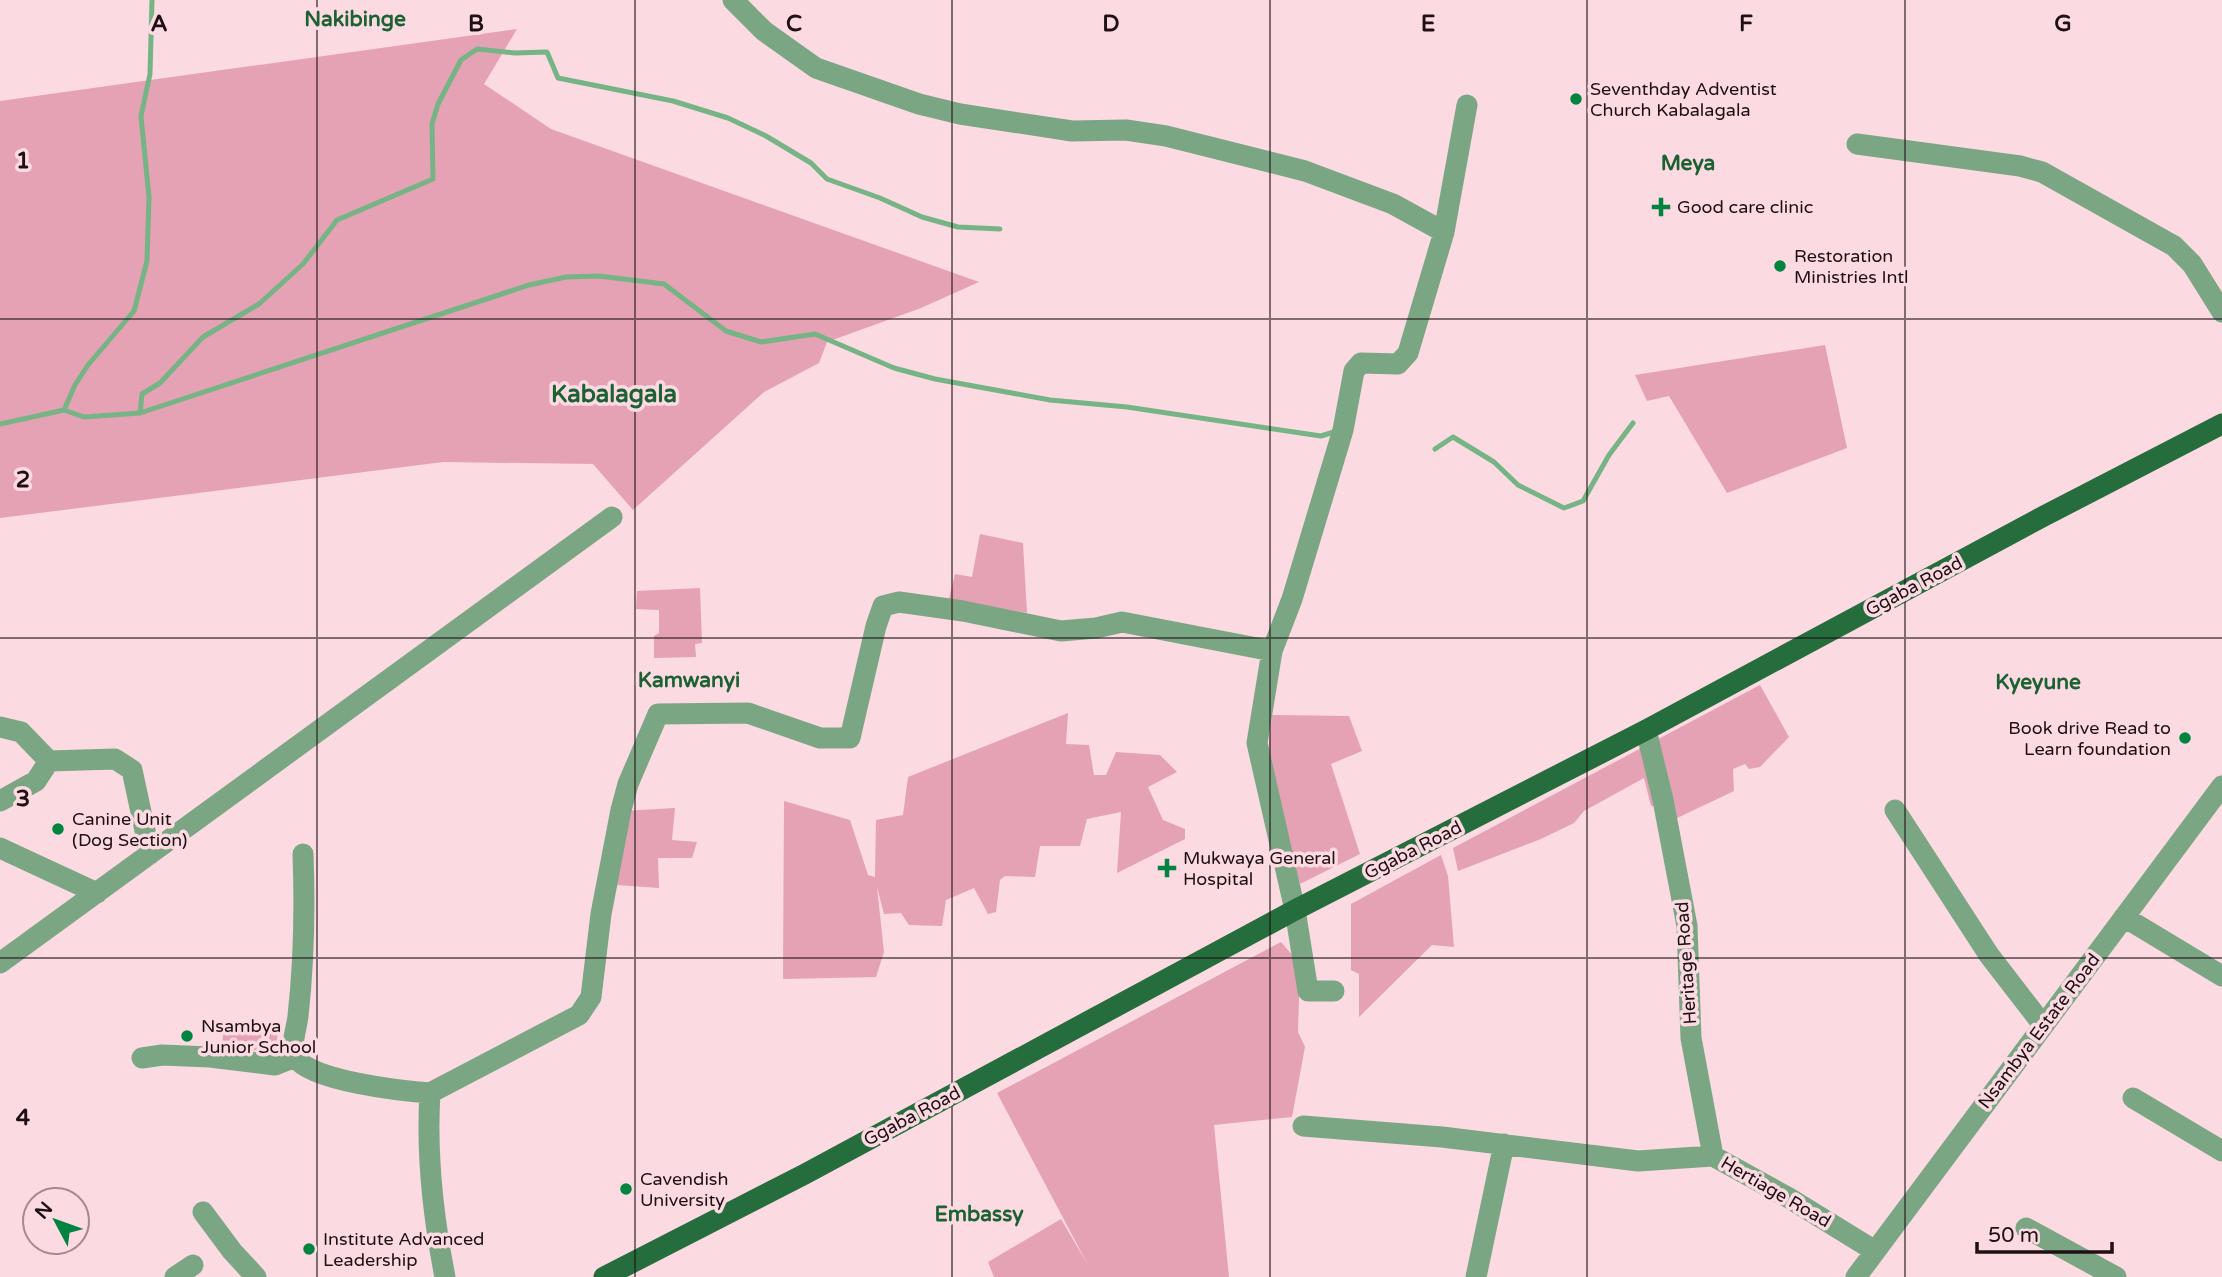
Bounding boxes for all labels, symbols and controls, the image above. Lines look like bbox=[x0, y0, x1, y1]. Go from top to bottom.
district label: Nakibinge bbox=[304, 7, 406, 32]
text: A bbox=[150, 10, 168, 38]
text: B bbox=[468, 10, 484, 38]
text: C bbox=[786, 10, 802, 38]
text: D bbox=[1102, 10, 1120, 38]
text: E bbox=[1421, 10, 1435, 38]
text: F bbox=[1739, 10, 1753, 38]
text: G bbox=[2054, 10, 2072, 38]
place label: Seventhday Adventist Church Kabalagala bbox=[1590, 78, 1777, 121]
marker: Seventhday Adventist Church Kabalagala bbox=[1568, 91, 1584, 107]
text: 1 bbox=[16, 147, 30, 175]
district label: Meya bbox=[1661, 151, 1715, 176]
place label: Good care clinic bbox=[1677, 196, 1813, 218]
marker: Good care clinic bbox=[1651, 197, 1671, 217]
place label: Restoration Ministries Intl bbox=[1794, 245, 1909, 288]
marker: Restoration Ministries Intl bbox=[1772, 258, 1788, 274]
district label: Kabalagala bbox=[551, 380, 677, 409]
text: 2 bbox=[16, 466, 30, 494]
street label: Ggaba Road bbox=[1862, 551, 1966, 621]
district label: Kamwanyi bbox=[638, 668, 740, 693]
district label: Kyeyune bbox=[1995, 670, 2081, 695]
place label: Book drive Read to Learn foundation bbox=[2008, 717, 2171, 760]
marker: Book drive Read to Learn foundation bbox=[2177, 730, 2193, 746]
text: 3 bbox=[16, 785, 30, 813]
place label: Canine Unit (Dog Section) bbox=[72, 808, 187, 851]
street label: Ggaba Road bbox=[1361, 816, 1465, 884]
marker: Canine Unit (Dog Section) bbox=[50, 821, 66, 837]
place label: Mukwaya General Hospital bbox=[1183, 847, 1336, 890]
marker: Mukwaya General Hospital bbox=[1157, 858, 1177, 878]
street label: Heritage Road bbox=[1671, 901, 1701, 1025]
street label: Nsambya Estate Road bbox=[1973, 949, 2105, 1113]
place label: Nsambya Junior School bbox=[201, 1015, 316, 1058]
marker: Nsambya Junior School bbox=[179, 1028, 195, 1044]
street label: Ggaba Road bbox=[860, 1081, 964, 1151]
text: 4 bbox=[16, 1104, 31, 1132]
street label: Hertiage Road bbox=[1717, 1152, 1835, 1232]
place label: Cavendish University bbox=[640, 1168, 728, 1211]
marker: Cavendish University bbox=[618, 1181, 634, 1197]
north arrow bbox=[21, 1186, 91, 1256]
text: N bbox=[31, 1198, 57, 1223]
district label: Embassy bbox=[935, 1202, 1024, 1227]
scale bar bbox=[1977, 1210, 2112, 1254]
text: 50 m bbox=[1988, 1223, 2039, 1248]
place label: Institute Advanced Leadership bbox=[323, 1228, 484, 1271]
marker: Institute Advanced Leadership bbox=[301, 1241, 317, 1257]

